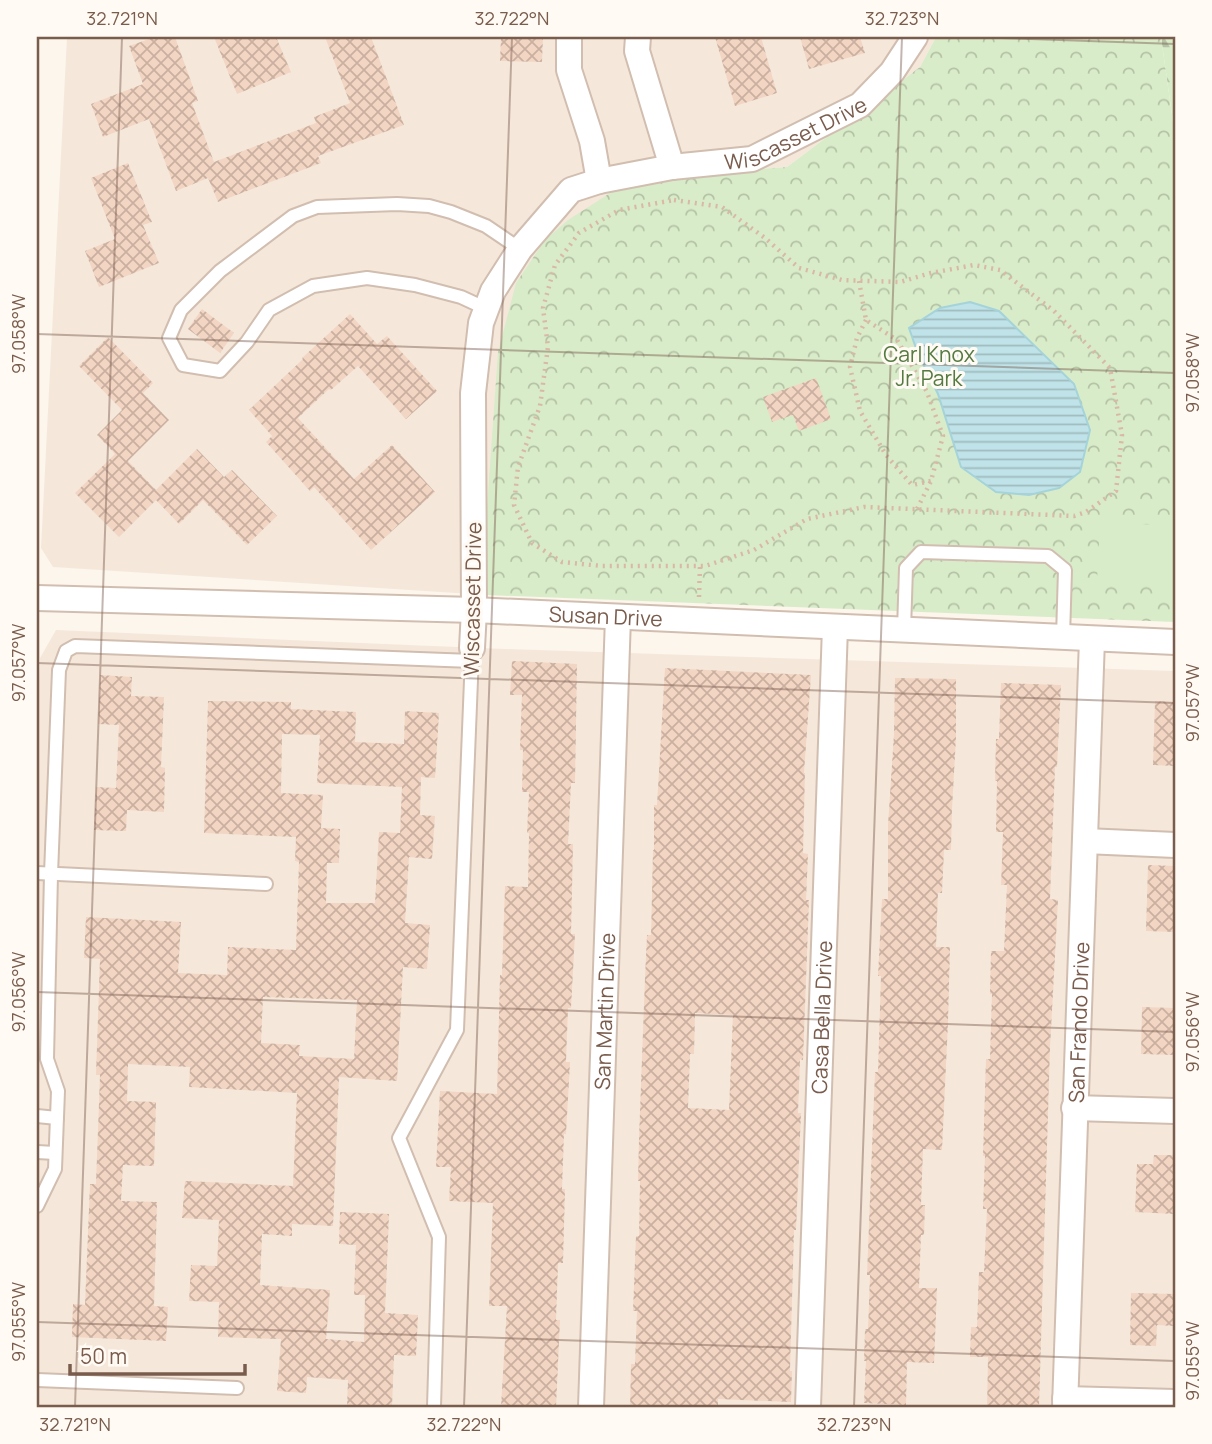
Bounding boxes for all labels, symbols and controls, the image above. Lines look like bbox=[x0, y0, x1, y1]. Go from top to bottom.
text: 32.721°N bbox=[86, 6, 158, 30]
text: 32.722°N bbox=[475, 6, 549, 30]
text: 32.723°N bbox=[865, 6, 939, 30]
street label: Wiscasset Drive bbox=[723, 90, 871, 176]
text: 97.058°W bbox=[6, 294, 30, 374]
text: 97.058°W bbox=[1180, 333, 1204, 413]
park label: Carl Knox Jr. Park bbox=[883, 340, 975, 392]
street label: Wiscasset Drive bbox=[457, 522, 487, 676]
street label: Susan Drive bbox=[548, 599, 663, 633]
text: 97.057°W bbox=[6, 624, 30, 702]
text: 97.057°W bbox=[1180, 664, 1204, 742]
street label: San Martin Drive bbox=[588, 932, 621, 1090]
street label: Casa Bella Drive bbox=[805, 940, 838, 1094]
street label: San Frando Drive bbox=[1062, 941, 1095, 1103]
text: 97.056°W bbox=[6, 951, 30, 1032]
text: 97.056°W bbox=[1180, 991, 1204, 1072]
text: 97.055°W bbox=[6, 1282, 30, 1362]
text: 97.055°W bbox=[1180, 1321, 1204, 1401]
scale bar bbox=[70, 1332, 245, 1376]
text: 50 m bbox=[80, 1342, 127, 1370]
text: 32.721°N bbox=[39, 1412, 111, 1436]
text: 32.722°N bbox=[427, 1412, 501, 1436]
text: 32.723°N bbox=[817, 1412, 891, 1436]

